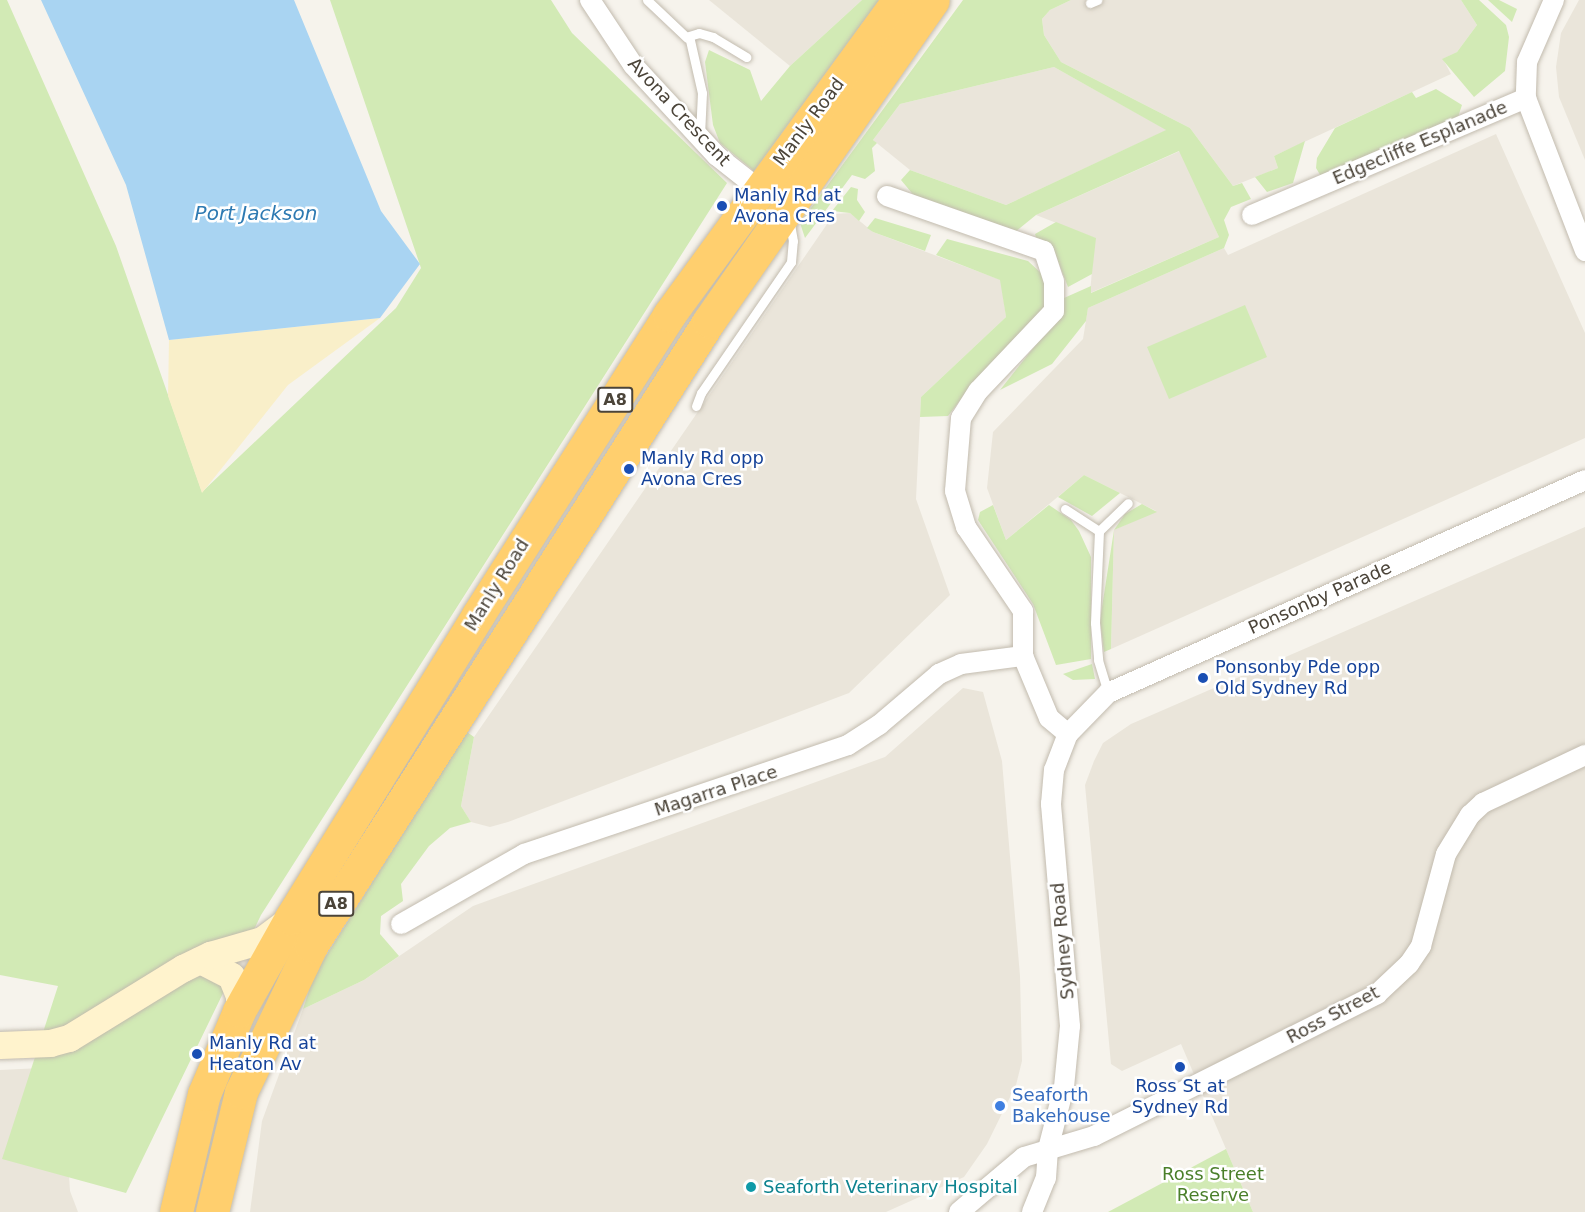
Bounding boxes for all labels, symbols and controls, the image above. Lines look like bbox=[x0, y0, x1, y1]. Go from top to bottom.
street label: Avona Crescent bbox=[623, 53, 735, 171]
street label: Manly Road bbox=[769, 74, 849, 170]
street label: Edgecliffe Esplanade bbox=[1329, 96, 1511, 190]
place label: Manly Rd at Avona Cres bbox=[734, 185, 841, 228]
marker: Manly Rd at Avona Cres bbox=[715, 199, 729, 213]
water label: Port Jackson bbox=[195, 201, 317, 225]
road number: A8 bbox=[597, 387, 633, 413]
place label: Manly Rd opp Avona Cres bbox=[641, 448, 764, 490]
marker: Manly Rd opp Avona Cres bbox=[622, 462, 636, 476]
street label: Manly Road bbox=[460, 535, 534, 635]
street label: Ponsonby Parade bbox=[1245, 557, 1395, 639]
place label: Ponsonby Pde opp Old Sydney Rd bbox=[1215, 657, 1380, 700]
marker: Ponsonby Pde opp Old Sydney Rd bbox=[1196, 671, 1210, 685]
street label: Magarra Place bbox=[652, 761, 780, 821]
street label: Sydney Road bbox=[1047, 882, 1079, 1000]
road number: A8 bbox=[318, 891, 354, 917]
street label: Ross Street bbox=[1283, 982, 1383, 1048]
place label: Manly Rd at Heaton Av bbox=[209, 1033, 316, 1076]
marker: Manly Rd at Heaton Av bbox=[190, 1047, 204, 1061]
marker: Ross St at Sydney Rd bbox=[1173, 1060, 1187, 1074]
place label: Ross St at Sydney Rd bbox=[1132, 1076, 1228, 1118]
place label: Seaforth Bakehouse bbox=[1012, 1085, 1111, 1128]
marker: Seaforth Bakehouse bbox=[993, 1099, 1007, 1113]
park label: Ross Street Reserve bbox=[1162, 1164, 1264, 1206]
place label: Seaforth Veterinary Hospital bbox=[763, 1176, 1018, 1198]
marker: Seaforth Veterinary Hospital bbox=[744, 1180, 758, 1194]

